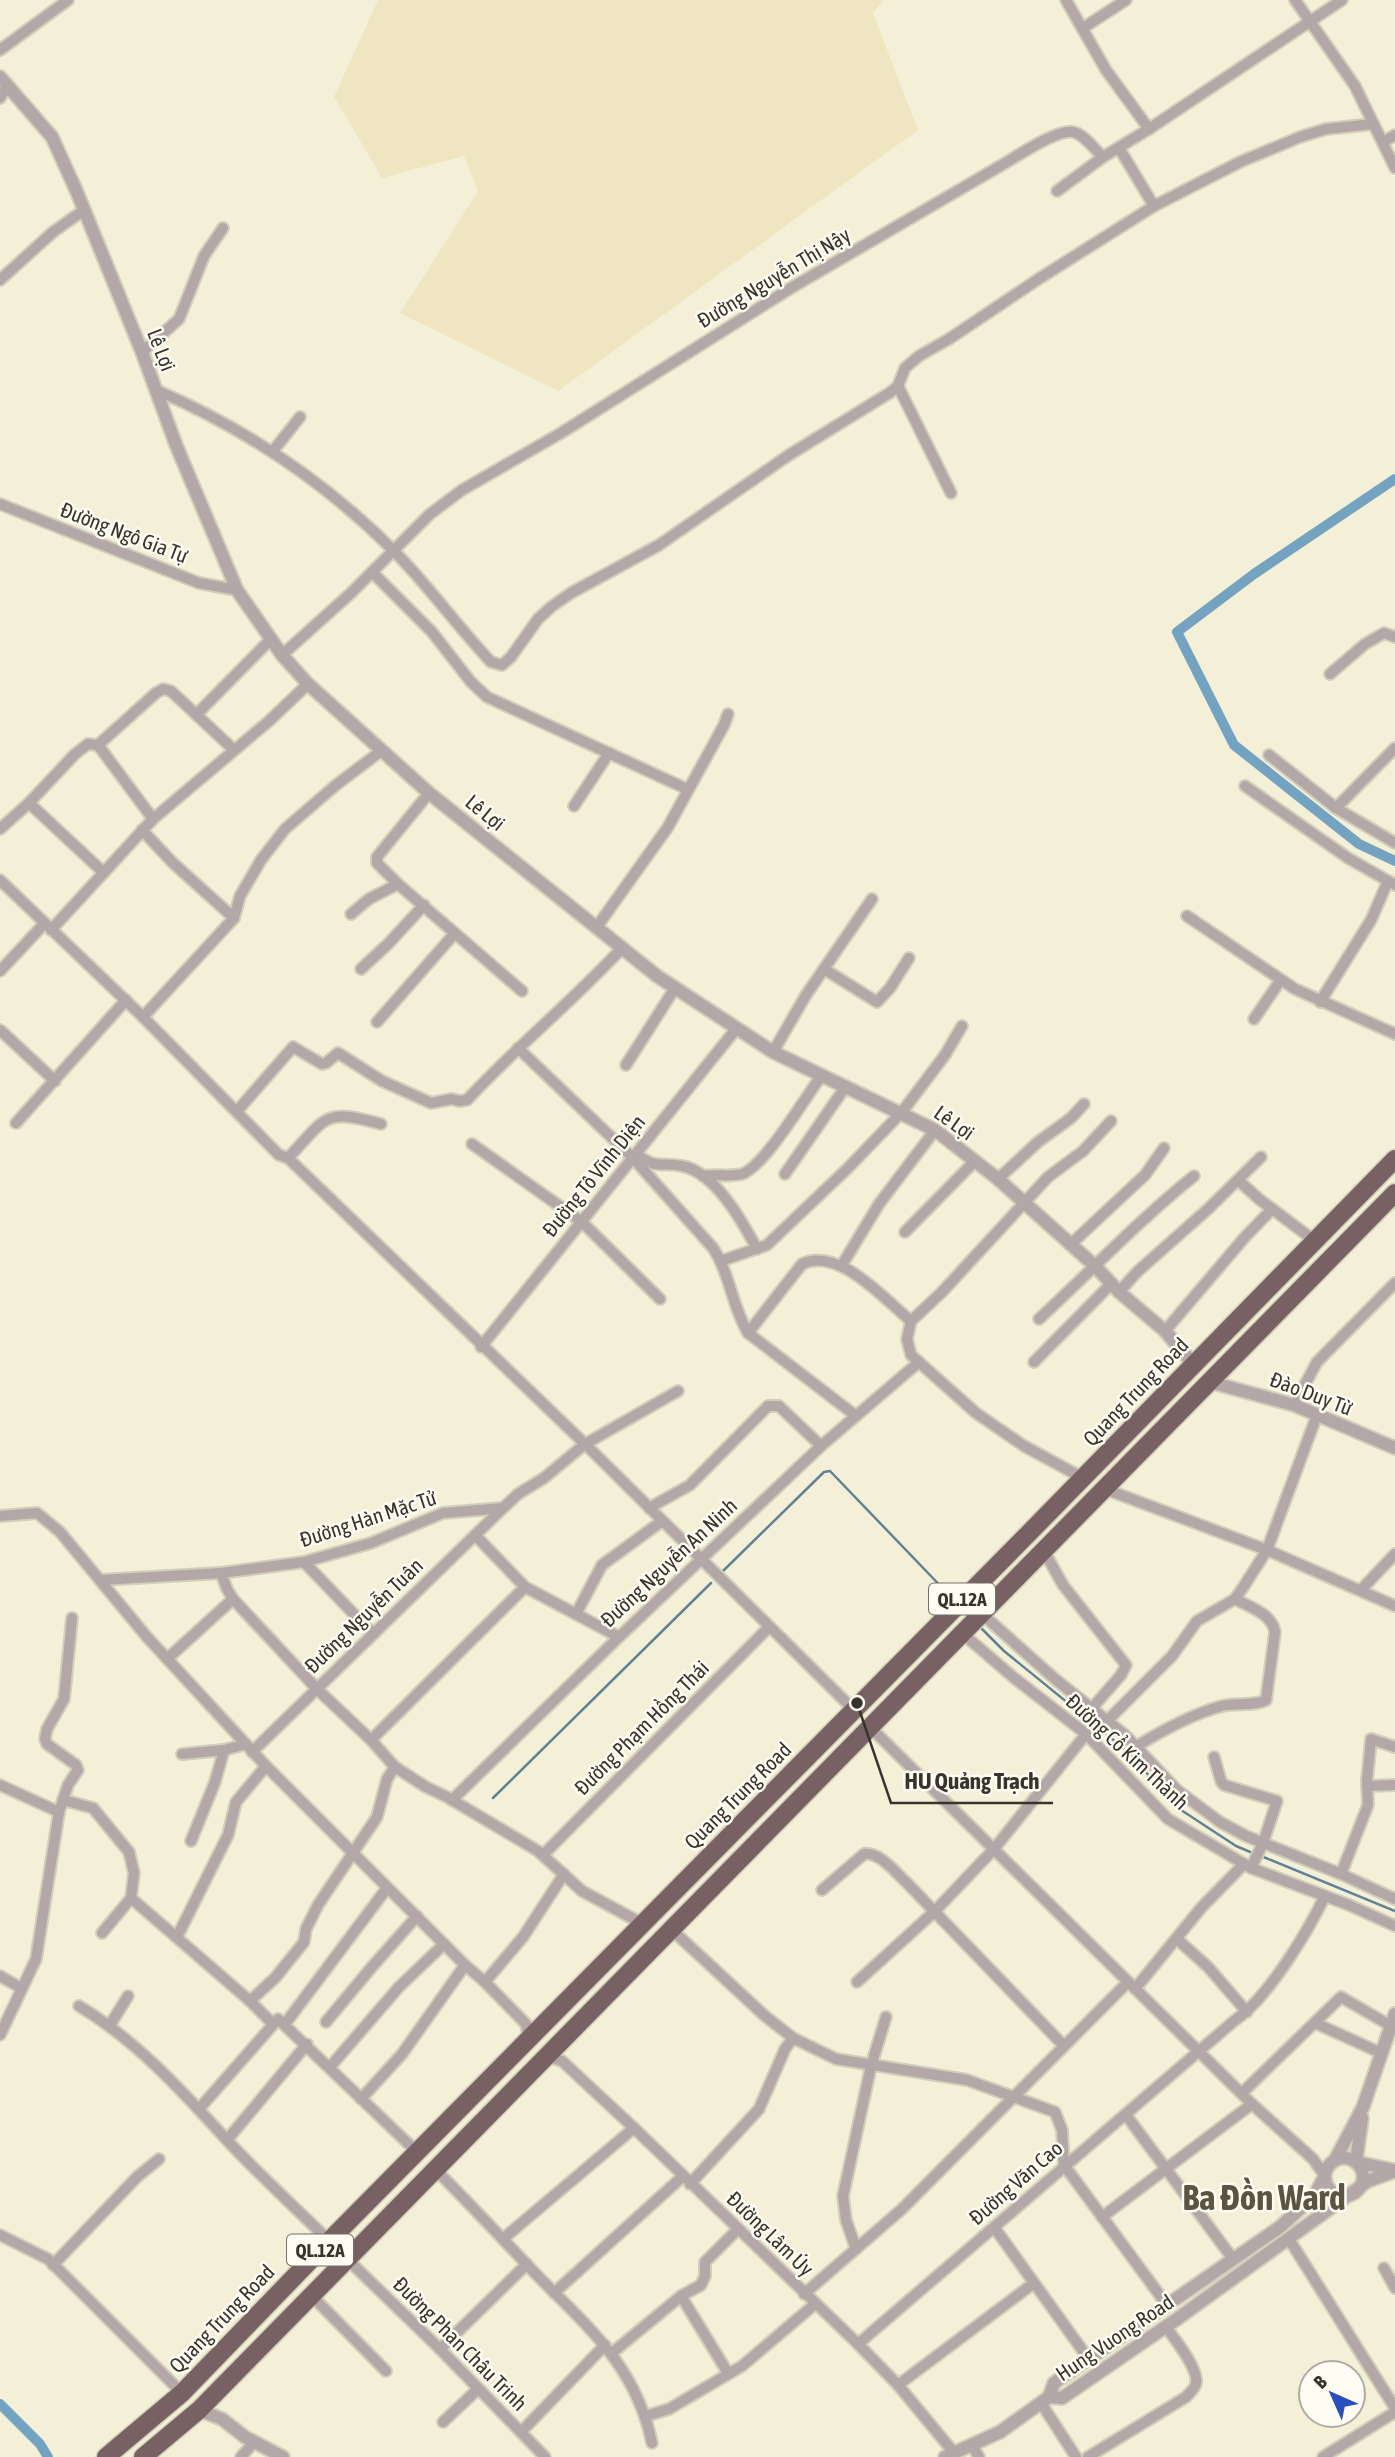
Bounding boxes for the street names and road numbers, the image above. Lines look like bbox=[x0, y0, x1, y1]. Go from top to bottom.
street label: Đường Nguyễn Thị Nậy bbox=[693, 222, 855, 332]
street label: Lê Lợi bbox=[143, 325, 181, 374]
street label: Đường Ngô Gia Tự bbox=[57, 497, 192, 568]
street label: Lê Lợi bbox=[461, 789, 510, 835]
street label: Lê Lợi bbox=[930, 1100, 979, 1144]
street label: Đường Tô Vĩnh Diện bbox=[537, 1110, 650, 1241]
street label: Quang Trung Road bbox=[1078, 1332, 1193, 1450]
street label: Đào Duy Từ bbox=[1267, 1366, 1357, 1420]
street label: Đường Hàn Mặc Tử bbox=[297, 1484, 440, 1551]
street label: Đường Nguyễn An Ninh bbox=[595, 1493, 741, 1632]
street label: Đường Nguyễn Tuân bbox=[299, 1553, 427, 1678]
road number: QL.12A bbox=[929, 1583, 995, 1614]
street label: Đường Phạm Hồng Thái bbox=[569, 1655, 713, 1799]
street label: Đường Cổ Kim Thành bbox=[1062, 1689, 1194, 1814]
street label: Quang Trung Road bbox=[679, 1737, 796, 1854]
street label: Đường Văn Cao bbox=[964, 2135, 1067, 2229]
street label: Đường Lâm Úy bbox=[723, 2186, 819, 2281]
road number: QL.12A bbox=[287, 2234, 353, 2266]
street label: Quang Trung Road bbox=[164, 2259, 279, 2377]
street label: Đường Phan Châu Trinh bbox=[389, 2272, 532, 2415]
street label: Hung Vuong Road bbox=[1051, 2289, 1178, 2385]

